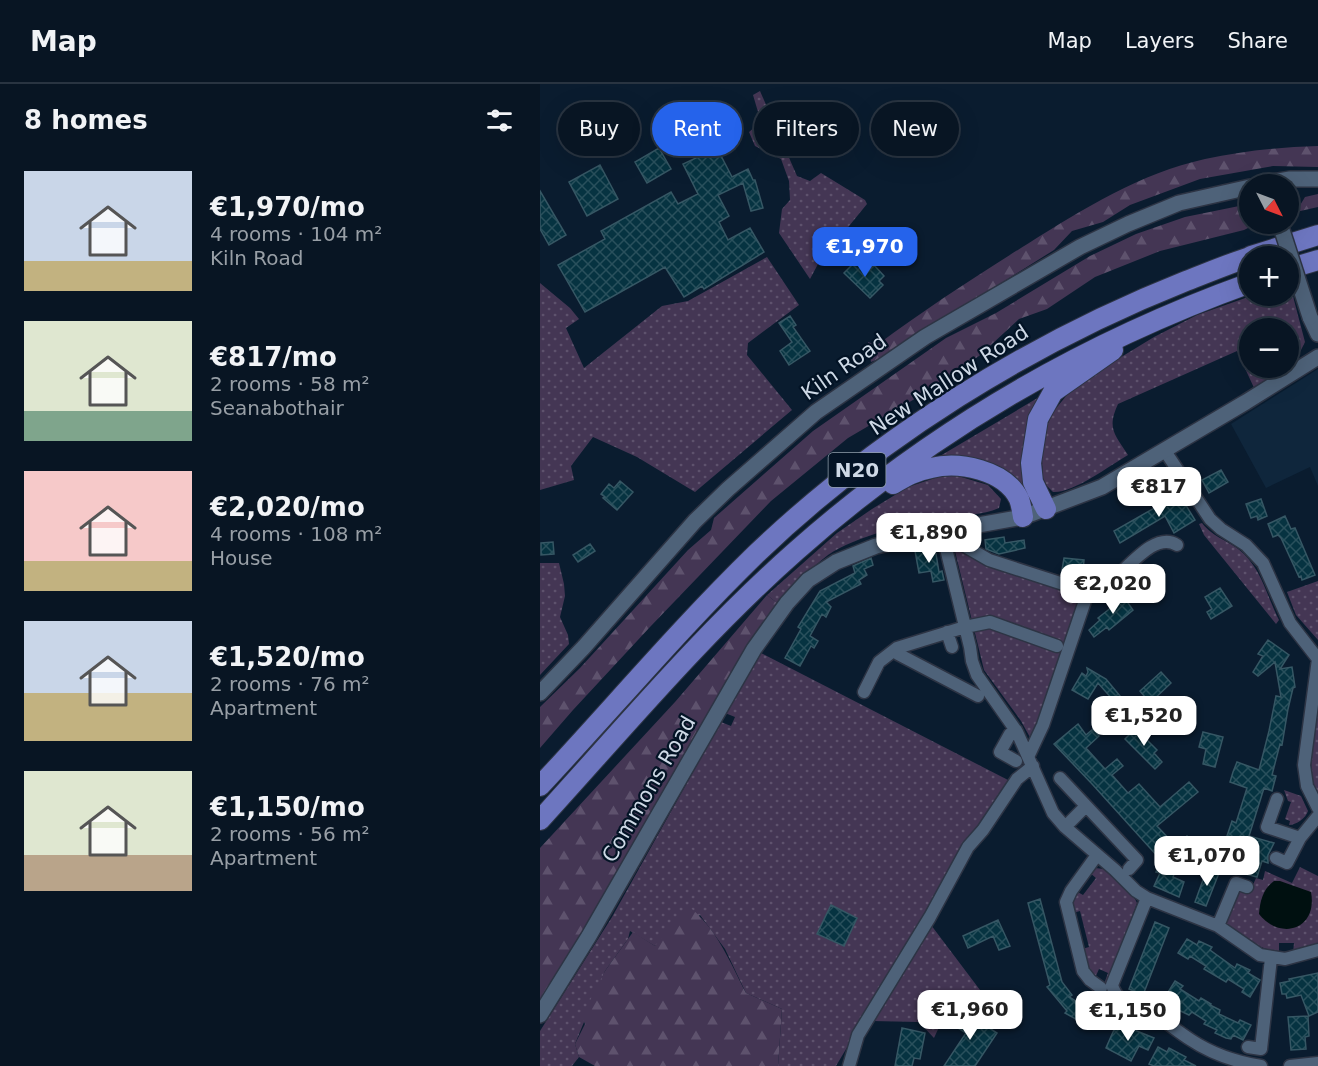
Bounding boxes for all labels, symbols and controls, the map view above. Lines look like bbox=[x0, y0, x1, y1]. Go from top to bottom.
text: Map bbox=[30, 25, 97, 58]
text: Map bbox=[1048, 29, 1092, 53]
text: Layers bbox=[1125, 29, 1194, 53]
text: Share bbox=[1227, 29, 1288, 53]
chip: Buy bbox=[558, 102, 640, 156]
chip: Rent bbox=[652, 102, 742, 156]
chip: Filters bbox=[754, 102, 859, 156]
chip: New bbox=[871, 102, 959, 156]
icon: filters bbox=[483, 104, 516, 137]
text: 8 homes bbox=[24, 105, 148, 135]
north arrow bbox=[1239, 174, 1299, 234]
map controls bbox=[1239, 174, 1299, 378]
text: €1,970/mo bbox=[210, 192, 365, 222]
icon: home bbox=[72, 195, 144, 267]
text: 4 rooms · 104 m² bbox=[210, 222, 382, 246]
pin: €1,970 bbox=[816, 227, 914, 278]
text: €1,970 bbox=[826, 234, 904, 258]
text: Kiln Road bbox=[210, 246, 303, 270]
button: + bbox=[1239, 246, 1299, 306]
button: − bbox=[1239, 318, 1299, 378]
street label: New Mallow Road bbox=[865, 320, 1033, 440]
street label: Kiln Road bbox=[797, 329, 891, 405]
text: €817/mo bbox=[210, 342, 337, 372]
icon: home bbox=[72, 345, 144, 417]
text: 2 rooms · 58 m² bbox=[210, 372, 370, 396]
text: Seanabothair bbox=[210, 396, 344, 420]
road number: N20 bbox=[828, 453, 886, 487]
pin: €817 bbox=[1123, 467, 1195, 518]
text: €817 bbox=[1131, 474, 1187, 498]
text: €2,020/mo bbox=[210, 492, 365, 522]
icon: home bbox=[72, 495, 144, 567]
pin: €1,890 bbox=[880, 513, 978, 564]
text: €1,890 bbox=[890, 520, 968, 544]
text: 4 rooms · 108 m² bbox=[210, 522, 382, 546]
text: House bbox=[210, 546, 273, 570]
pin: €2,020 bbox=[1064, 564, 1162, 615]
text: €2,020 bbox=[1074, 571, 1152, 595]
text: €1,520/mo bbox=[210, 642, 365, 672]
icon: home bbox=[72, 645, 144, 717]
text: 2 rooms · 76 m² bbox=[210, 672, 370, 696]
text: Apartment bbox=[210, 696, 317, 720]
pin: €1,520 bbox=[1095, 696, 1193, 747]
text: €1,520 bbox=[1105, 703, 1183, 727]
street label: Commons Road bbox=[597, 712, 701, 866]
text: €1,150/mo bbox=[210, 792, 365, 822]
icon: home bbox=[72, 795, 144, 867]
text: 2 rooms · 56 m² bbox=[210, 822, 370, 846]
pin: €1,070 bbox=[1158, 836, 1256, 887]
text: €1,070 bbox=[1168, 843, 1246, 867]
text: Apartment bbox=[210, 846, 317, 870]
pin: €1,960 bbox=[921, 990, 1019, 1041]
pin: €1,150 bbox=[1079, 991, 1177, 1042]
text: €1,960 bbox=[931, 997, 1009, 1021]
text: €1,150 bbox=[1089, 998, 1167, 1022]

